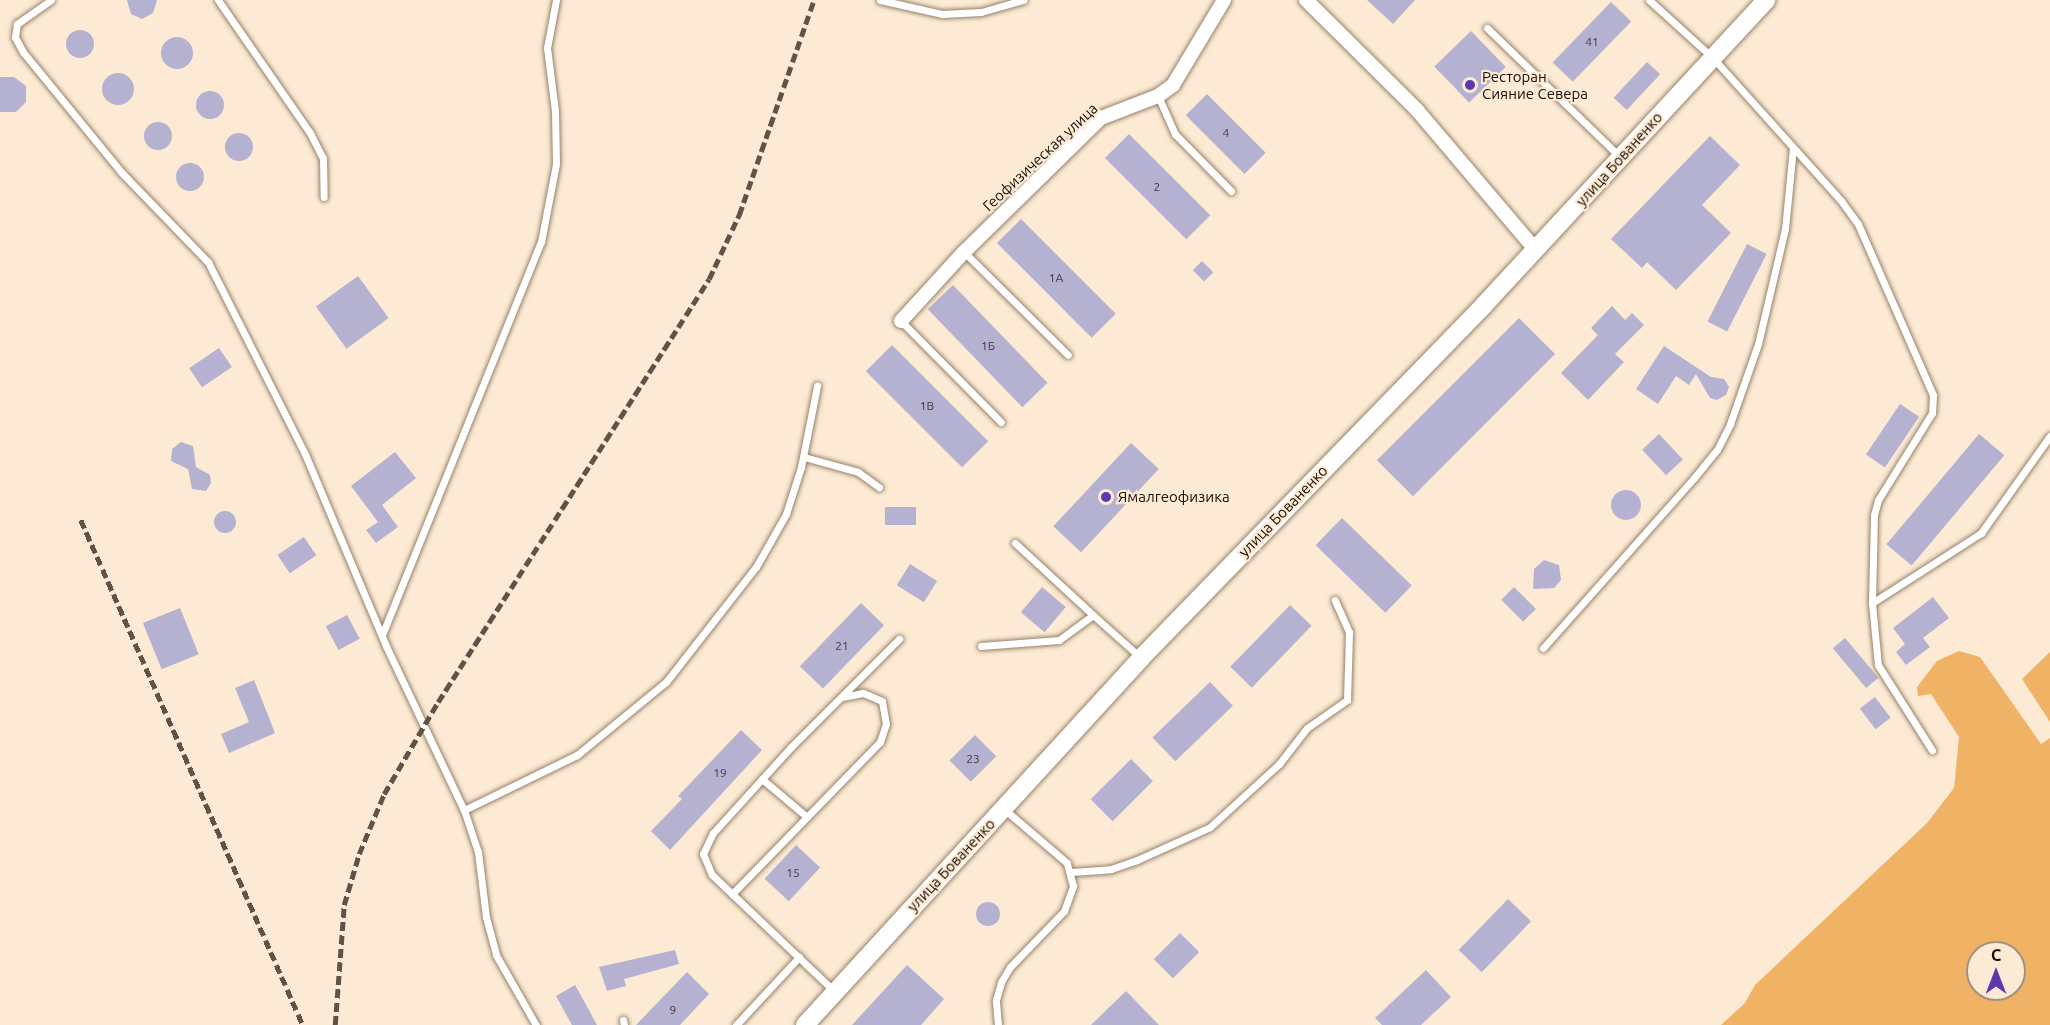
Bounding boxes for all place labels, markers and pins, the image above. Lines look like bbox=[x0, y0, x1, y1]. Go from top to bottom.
place label: Ресторан Сияние Севера bbox=[1482, 67, 1588, 102]
marker: Ресторан Сияние Севера bbox=[1463, 78, 1477, 92]
place label: Ямалгеофизика bbox=[1118, 488, 1230, 506]
marker: Ямалгеофизика bbox=[1099, 490, 1113, 504]

